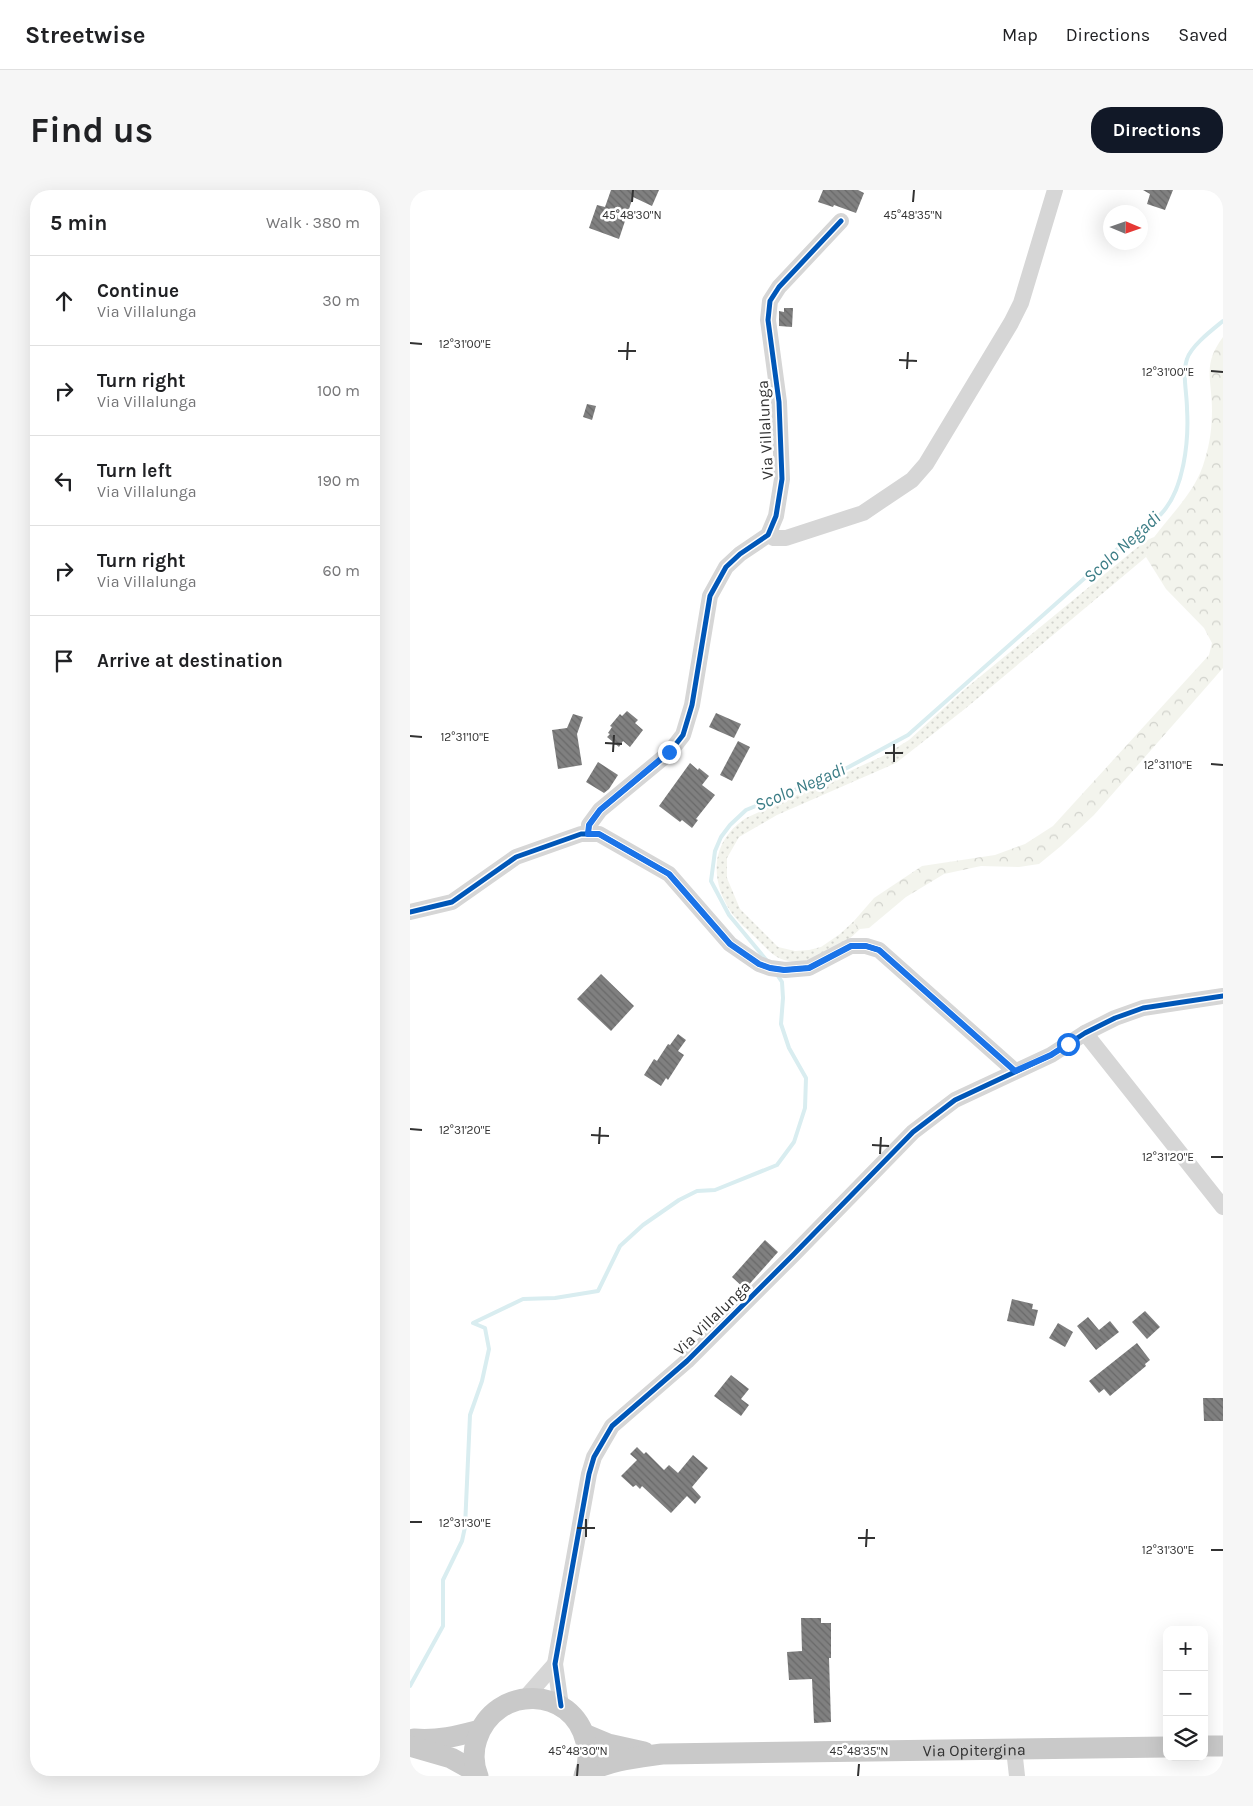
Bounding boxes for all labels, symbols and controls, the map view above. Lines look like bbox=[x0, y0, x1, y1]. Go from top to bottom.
text: Streetwise bbox=[25, 21, 146, 49]
text: Map bbox=[1002, 24, 1038, 46]
text: Directions bbox=[1066, 24, 1150, 46]
text: Saved bbox=[1178, 24, 1228, 46]
button: Directions bbox=[1091, 107, 1223, 153]
text: Find us bbox=[30, 110, 153, 151]
north arrow bbox=[1103, 205, 1148, 250]
text: 45°48'30"N bbox=[602, 208, 662, 222]
text: 45°48'35"N bbox=[884, 208, 943, 222]
text: 5 min bbox=[50, 211, 107, 235]
text: Walk · 380 m bbox=[266, 213, 360, 232]
text: Continue bbox=[97, 280, 179, 302]
icon: ahead bbox=[50, 287, 78, 315]
text: 30 m bbox=[322, 291, 360, 310]
text: Via Villalunga bbox=[97, 302, 197, 321]
text: 12°31'00"E bbox=[439, 337, 491, 351]
text: 12°31'00"E bbox=[1142, 365, 1194, 379]
text: Turn right bbox=[97, 370, 186, 392]
icon: right bbox=[50, 377, 78, 405]
street label: Via Villalunga bbox=[753, 380, 777, 480]
text: 100 m bbox=[317, 381, 360, 400]
text: Via Villalunga bbox=[97, 392, 197, 411]
text: Turn left bbox=[97, 460, 172, 482]
icon: left bbox=[50, 467, 78, 495]
text: 190 m bbox=[317, 471, 360, 490]
text: Via Villalunga bbox=[97, 482, 197, 501]
water label: Scolo Negadi bbox=[1079, 507, 1165, 587]
text: Turn right bbox=[97, 550, 186, 572]
icon: right bbox=[50, 557, 78, 585]
text: 60 m bbox=[323, 561, 360, 580]
text: Via Villalunga bbox=[97, 572, 197, 591]
icon: arrive bbox=[50, 647, 78, 675]
text: Arrive at destination bbox=[97, 650, 283, 672]
text: 12°31'10"E bbox=[440, 730, 490, 744]
route end bbox=[658, 741, 681, 764]
water label: Scolo Negadi bbox=[751, 758, 849, 816]
text: 12°31'10"E bbox=[1143, 758, 1193, 772]
route start bbox=[1057, 1033, 1080, 1056]
text: 12°31'20"E bbox=[439, 1123, 491, 1137]
text: 12°31'20"E bbox=[1142, 1150, 1194, 1164]
street label: Via Villalunga bbox=[670, 1277, 754, 1359]
text: 12°31'30"E bbox=[439, 1516, 491, 1530]
text: 12°31'30"E bbox=[1142, 1543, 1194, 1557]
map controls bbox=[1163, 1626, 1208, 1761]
button: + bbox=[1163, 1626, 1208, 1671]
button: − bbox=[1163, 1671, 1208, 1716]
button: layers bbox=[1163, 1716, 1208, 1761]
street label: Via Opitergina bbox=[923, 1739, 1026, 1760]
text: 45°48'30"N bbox=[548, 1744, 608, 1758]
text: 45°48'35"N bbox=[830, 1744, 889, 1758]

